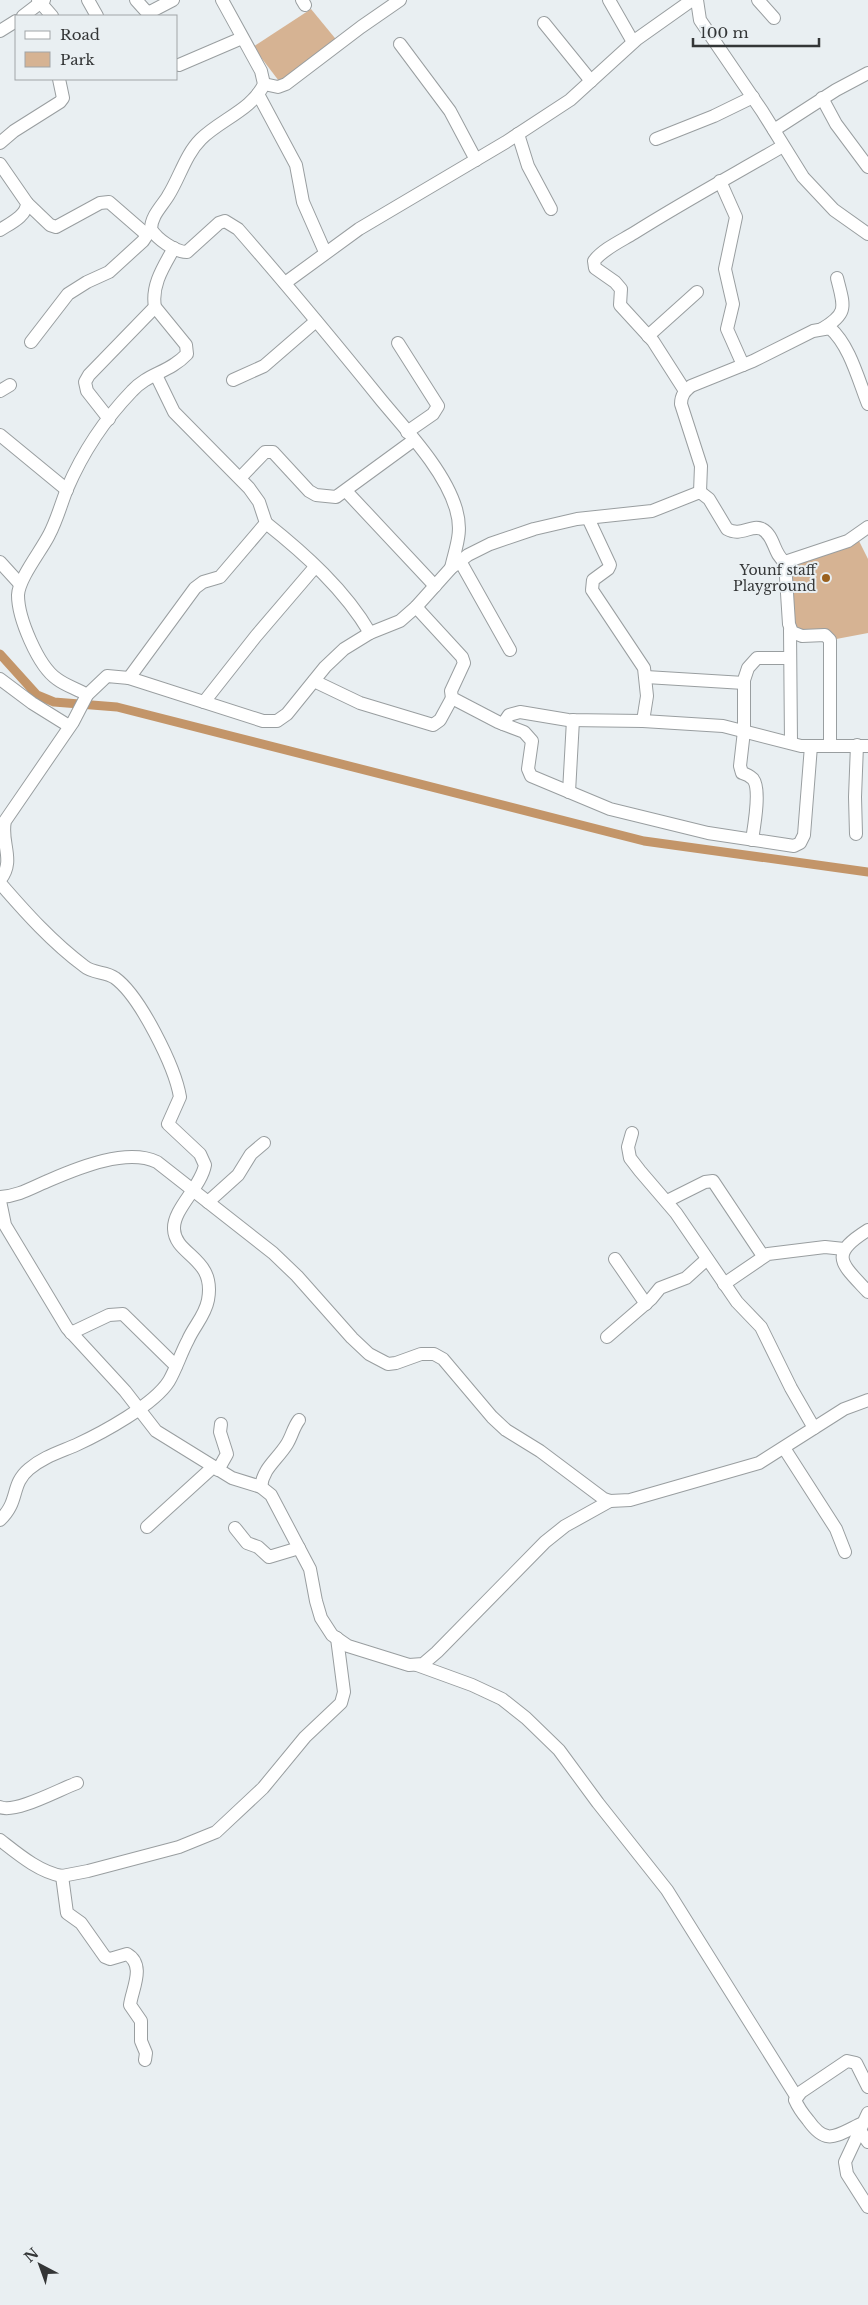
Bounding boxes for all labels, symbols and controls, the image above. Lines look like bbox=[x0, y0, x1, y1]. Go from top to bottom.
legend bbox=[15, 15, 178, 80]
scale bar bbox=[693, 15, 819, 47]
text: 100 m bbox=[700, 23, 749, 42]
text: Road bbox=[60, 25, 100, 44]
text: Park bbox=[60, 50, 96, 69]
place label: Younf staff Playground bbox=[733, 561, 818, 595]
marker: Younf staff Playground bbox=[820, 572, 832, 584]
north arrow bbox=[15, 2240, 65, 2290]
text: N bbox=[21, 2244, 42, 2266]

